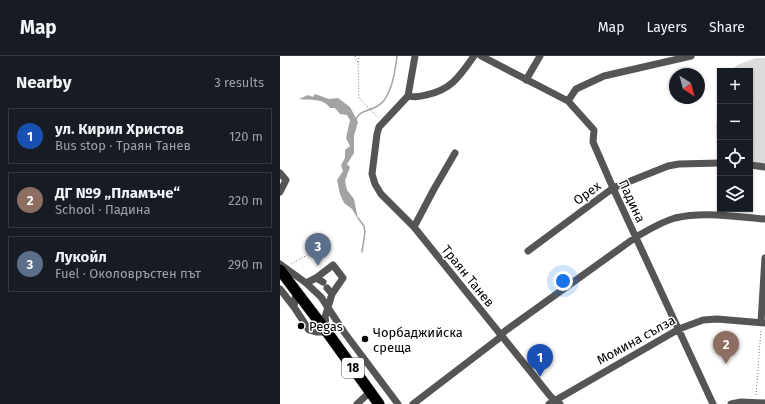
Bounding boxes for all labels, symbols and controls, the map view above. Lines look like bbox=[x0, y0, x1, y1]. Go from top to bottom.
text: Map bbox=[20, 16, 57, 39]
text: Map bbox=[598, 19, 624, 36]
text: Layers bbox=[646, 19, 687, 36]
text: Share bbox=[709, 19, 745, 36]
north arrow bbox=[669, 68, 705, 104]
map controls bbox=[717, 68, 753, 212]
button: + bbox=[717, 68, 753, 104]
text: Nearby bbox=[16, 72, 71, 93]
text: 3 results bbox=[214, 75, 264, 90]
button: − bbox=[717, 104, 753, 140]
text: ул. Кирил Христов bbox=[55, 120, 184, 138]
text: 1 bbox=[27, 129, 33, 144]
text: 120 m bbox=[229, 129, 263, 144]
text: Bus stop · Траян Танев bbox=[55, 138, 191, 153]
button: locate bbox=[717, 140, 753, 176]
button: layers bbox=[717, 176, 753, 212]
street label: Падина bbox=[616, 177, 648, 225]
street label: Орех bbox=[570, 178, 604, 208]
text: ДГ №9 „Пламъче“ bbox=[55, 184, 180, 202]
text: 2 bbox=[27, 193, 33, 208]
text: 220 m bbox=[228, 193, 263, 208]
text: School · Падина bbox=[55, 202, 151, 217]
pin: 3 bbox=[305, 233, 331, 266]
street label: Траян Танев bbox=[439, 242, 497, 310]
text: Лукойл bbox=[55, 248, 107, 266]
text: 3 bbox=[27, 257, 33, 272]
text: 290 m bbox=[228, 257, 263, 272]
text: Fuel · Околовръстен път bbox=[55, 266, 201, 281]
your location bbox=[553, 271, 573, 291]
street label: Момина сълза bbox=[594, 312, 678, 368]
place label: Pegas bbox=[309, 319, 343, 334]
marker: Pegas bbox=[296, 321, 306, 331]
place label: Чорбаджийска среща bbox=[373, 325, 463, 355]
pin: 2 bbox=[713, 331, 739, 364]
marker: Чорбаджийска среща bbox=[360, 334, 370, 344]
pin: 1 bbox=[527, 344, 553, 377]
road number: 18 bbox=[342, 358, 364, 378]

